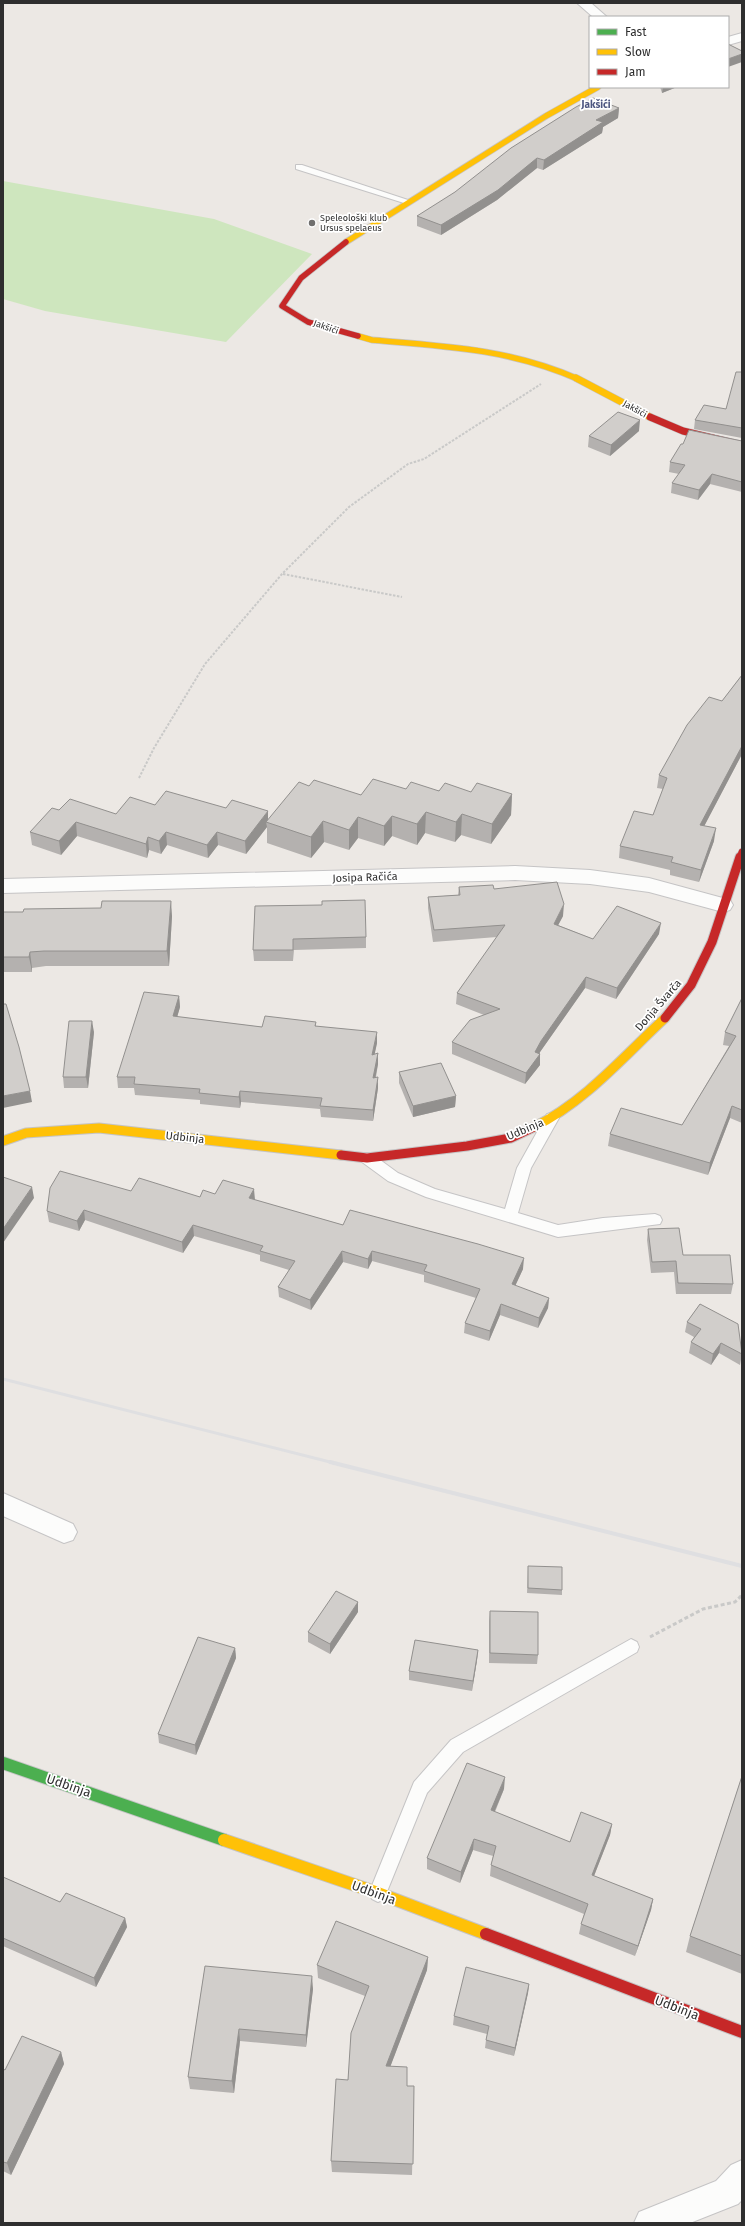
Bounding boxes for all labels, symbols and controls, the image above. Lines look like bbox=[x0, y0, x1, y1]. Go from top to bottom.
legend bbox=[589, 16, 729, 88]
text: Fast bbox=[625, 25, 647, 39]
text: Slow bbox=[625, 45, 651, 59]
text: Jam bbox=[625, 65, 645, 79]
district label: Jakšići bbox=[580, 98, 611, 111]
place label: Speleološki klub Ursus spelaeus bbox=[320, 213, 387, 233]
marker: Speleološki klub Ursus spelaeus bbox=[307, 218, 317, 228]
street label: Jakšići bbox=[312, 318, 340, 336]
street label: Jakšići bbox=[621, 398, 649, 420]
street label: Josipa Račića bbox=[332, 870, 398, 885]
street label: Donja Švarča bbox=[632, 976, 684, 1034]
street label: Udbinja bbox=[505, 1116, 546, 1143]
street label: Udbinja bbox=[165, 1129, 205, 1146]
street label: Udbinja bbox=[45, 1771, 93, 1800]
street label: Udbinja bbox=[350, 1878, 398, 1907]
street label: Udbinja bbox=[653, 1992, 701, 2023]

